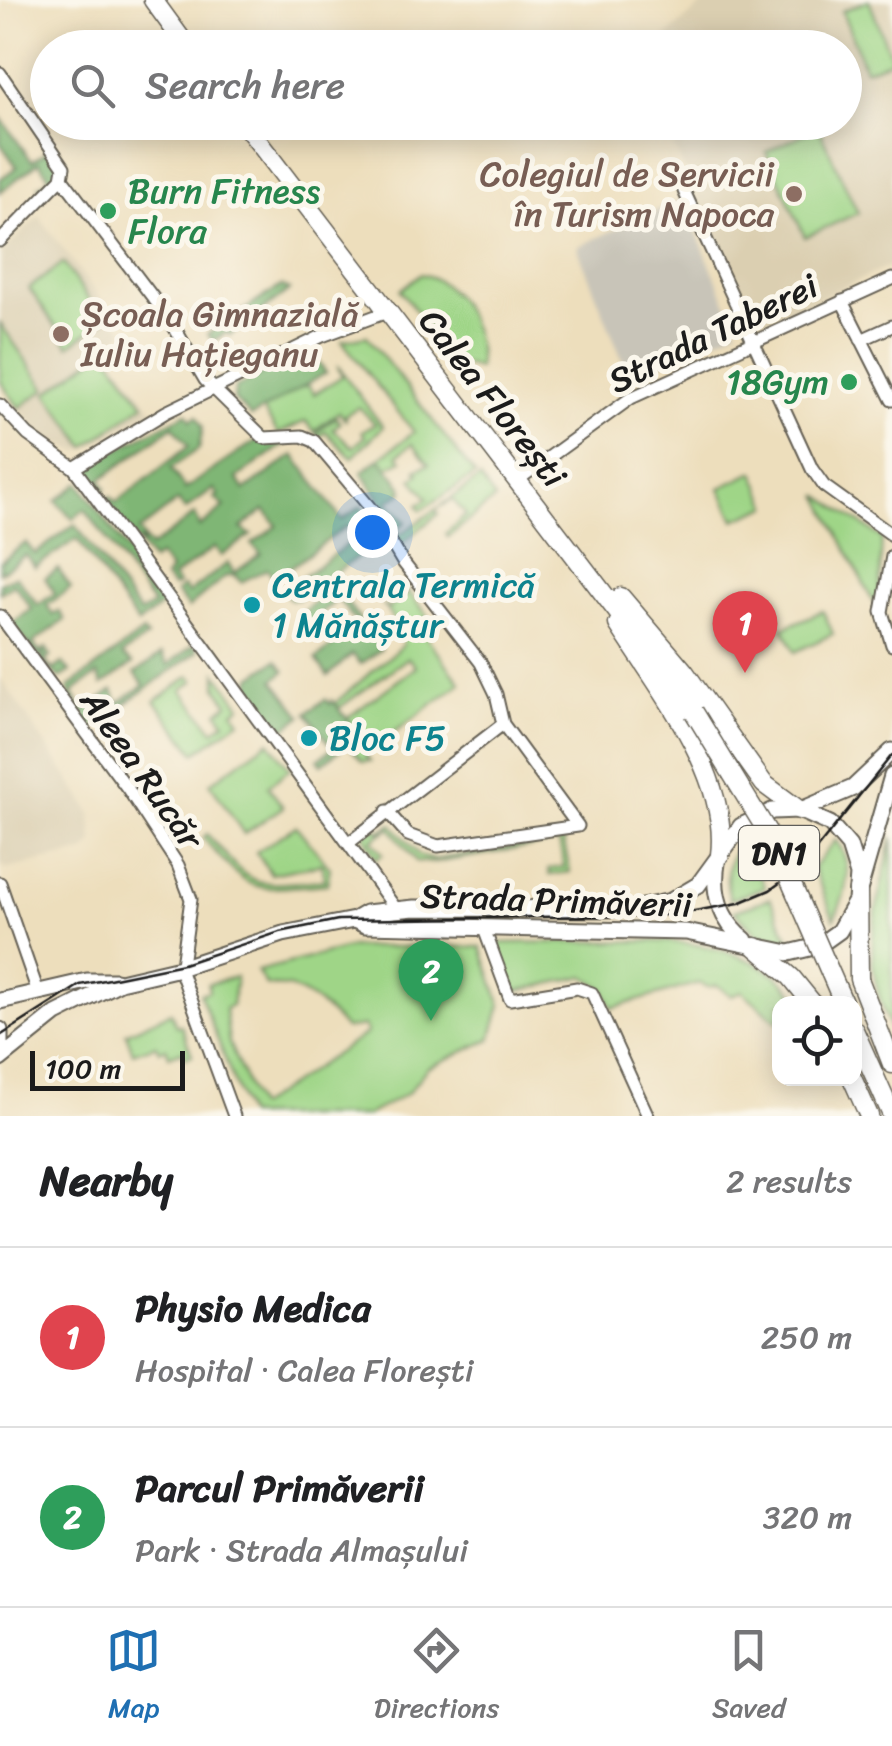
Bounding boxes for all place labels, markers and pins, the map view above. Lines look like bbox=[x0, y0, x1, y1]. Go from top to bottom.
place label: Colegiul de Servicii în Turism Napoca bbox=[480, 143, 775, 245]
place label: Burn Fitness Flora bbox=[128, 160, 321, 262]
marker: Colegiul de Servicii în Turism Napoca bbox=[783, 183, 805, 205]
marker: Burn Fitness Flora bbox=[97, 200, 119, 222]
place label: Școala Gimnazială Iuliu Hațieganu bbox=[80, 283, 360, 385]
marker: Școala Gimnazială Iuliu Hațieganu bbox=[50, 323, 72, 345]
place label: 18Gym bbox=[726, 351, 829, 413]
marker: 18Gym bbox=[838, 371, 860, 393]
place label: Centrala Termică 1 Mănăștur bbox=[272, 554, 536, 656]
pin: 1 bbox=[712, 590, 778, 673]
marker: Centrala Termică 1 Mănăștur bbox=[241, 594, 263, 616]
place label: Bloc F5 bbox=[329, 707, 446, 769]
marker: Bloc F5 bbox=[298, 727, 320, 749]
pin: 2 bbox=[398, 938, 464, 1021]

